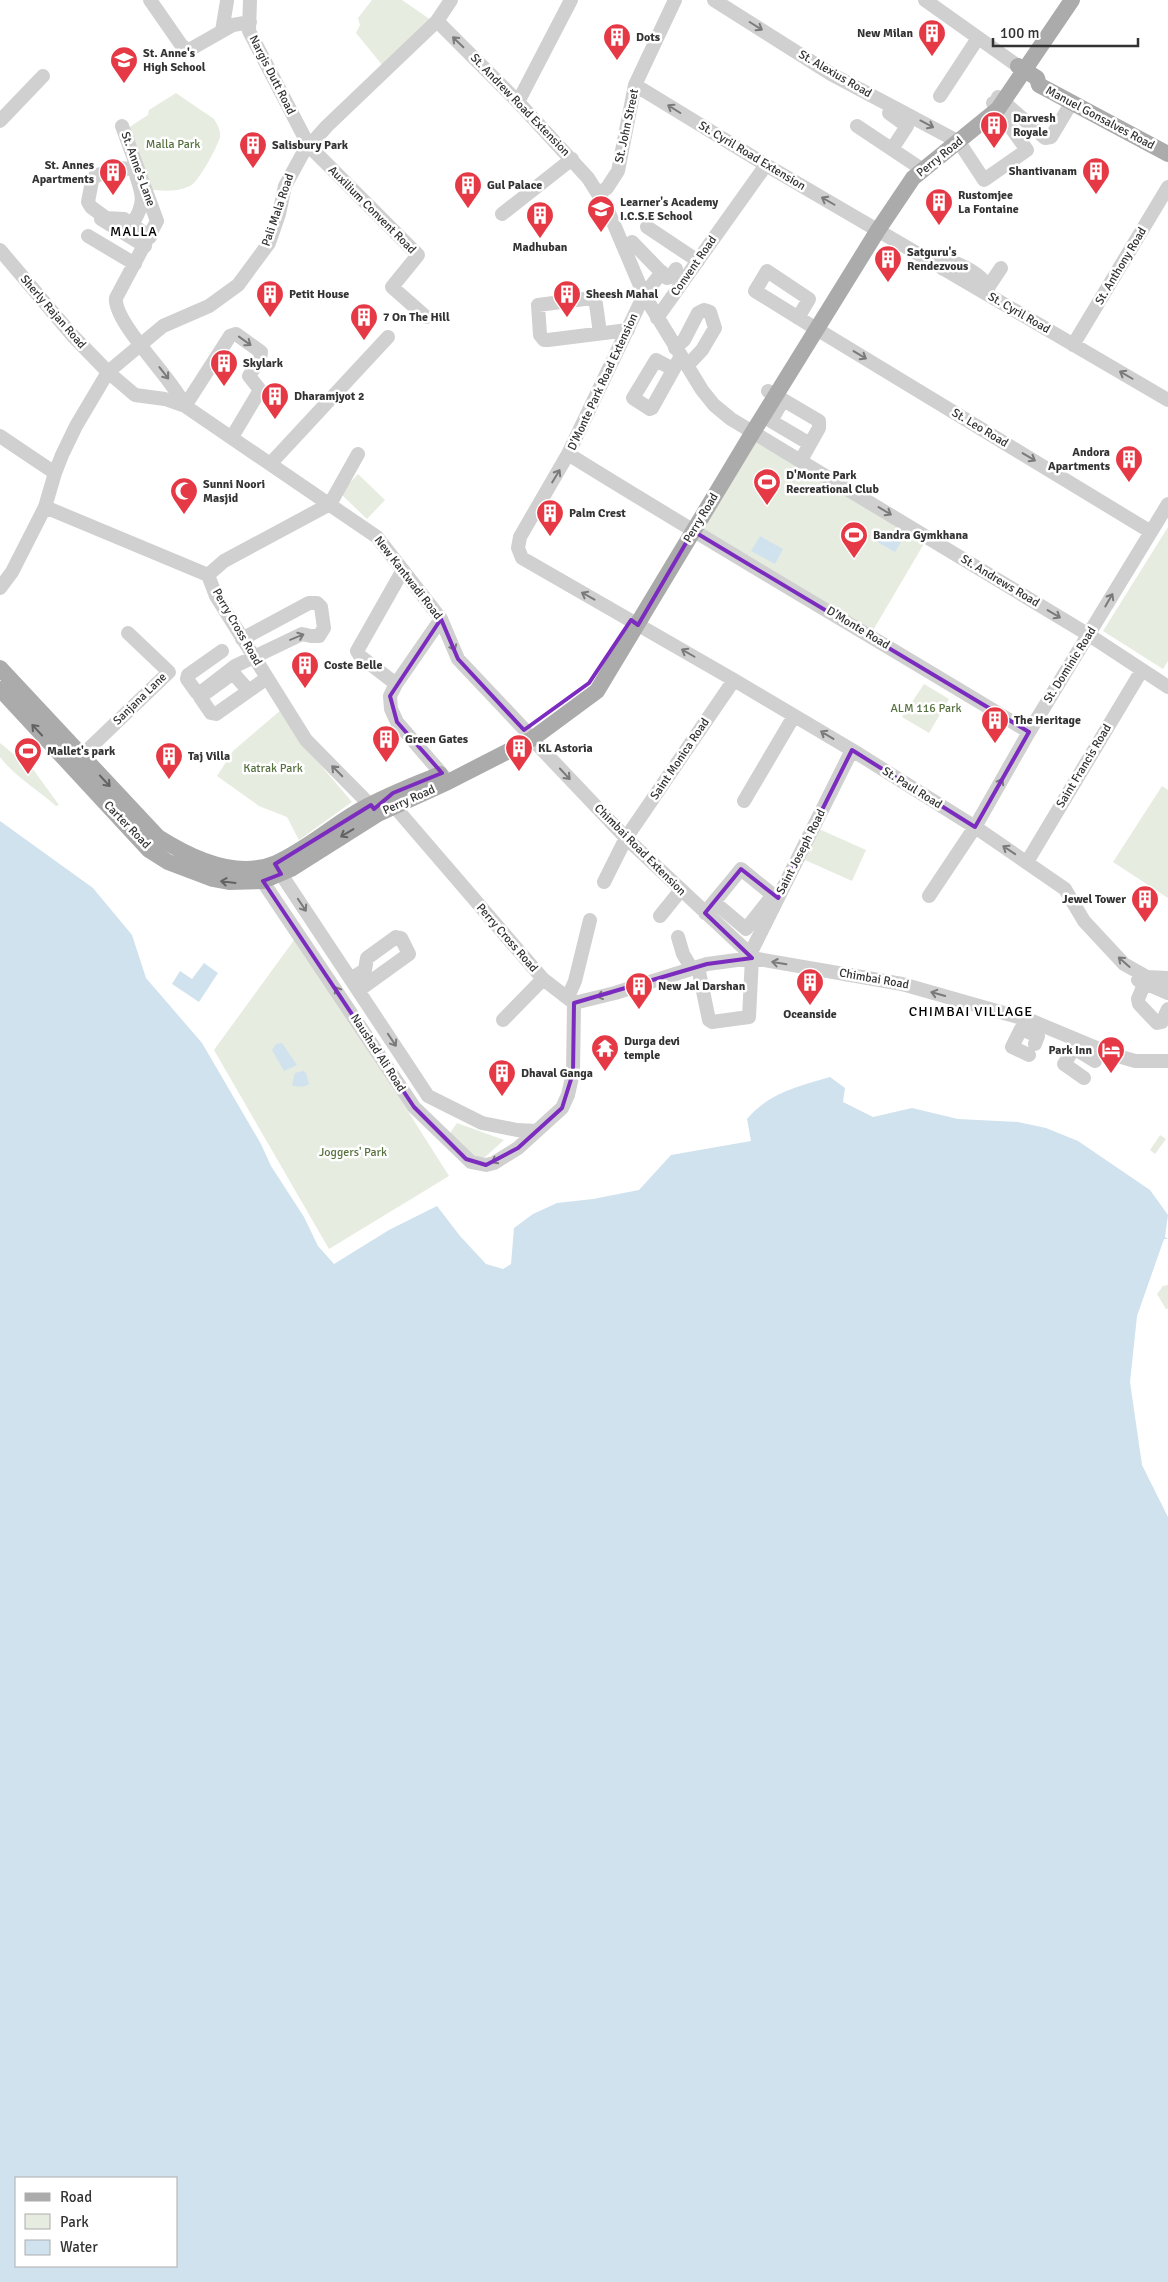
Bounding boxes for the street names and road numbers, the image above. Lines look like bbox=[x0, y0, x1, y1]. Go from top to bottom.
street label: Nargis Dutt Road bbox=[246, 33, 298, 117]
street label: St. Alexius Road bbox=[796, 47, 874, 101]
street label: St. Andrew Road Extension bbox=[467, 51, 573, 159]
street label: Manuel Gonsalves Road bbox=[1043, 83, 1157, 153]
street label: St. John Street bbox=[612, 88, 642, 164]
street label: St. Cyril Road Extension bbox=[696, 118, 808, 194]
street label: St. Anne's Lane bbox=[118, 130, 158, 208]
street label: Perry Road bbox=[914, 134, 966, 180]
street label: Auxilium Convent Road bbox=[325, 163, 419, 257]
street label: Pali Mala Road bbox=[259, 172, 297, 248]
street label: St. Anthony Road bbox=[1092, 225, 1150, 307]
street label: Convent Road bbox=[668, 233, 720, 299]
street label: Sherly Rajan Road bbox=[17, 272, 89, 352]
street label: St. Cyril Road bbox=[985, 289, 1053, 337]
street label: D'Monte Park Road Extension bbox=[565, 311, 641, 453]
street label: St. Leo Road bbox=[949, 405, 1011, 451]
street label: Perry Road bbox=[680, 490, 722, 546]
street label: New Kantwadi Road bbox=[371, 533, 445, 623]
street label: St. Andrews Road bbox=[958, 552, 1042, 610]
street label: Perry Cross Road bbox=[209, 586, 265, 668]
street label: D'Monte Road bbox=[824, 603, 892, 653]
street label: St. Dominic Road bbox=[1041, 624, 1099, 706]
street label: Sanjana Lane bbox=[110, 670, 170, 728]
street label: Saint Monica Road bbox=[647, 715, 713, 803]
street label: Saint Francis Road bbox=[1053, 721, 1115, 811]
street label: St. Paul Road bbox=[879, 764, 945, 812]
street label: Perry Road bbox=[381, 782, 437, 818]
street label: Carter Road bbox=[101, 798, 153, 852]
street label: Chimbai Road Extension bbox=[591, 801, 689, 899]
street label: Saint Joseph Road bbox=[773, 807, 829, 897]
street label: Perry Cross Road bbox=[473, 900, 541, 976]
street label: Chimbai Road bbox=[838, 965, 910, 993]
street label: Naushad Ali Road bbox=[347, 1011, 409, 1095]

